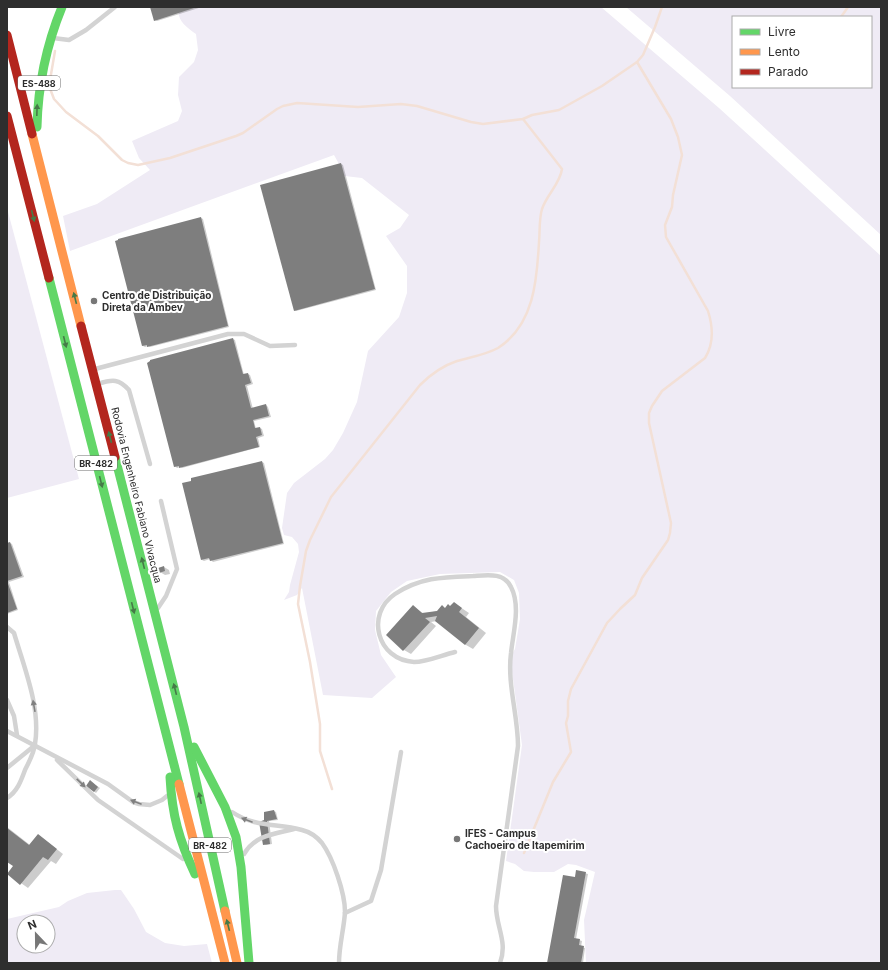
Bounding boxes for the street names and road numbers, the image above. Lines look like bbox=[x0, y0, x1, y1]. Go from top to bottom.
road number: ES-488 bbox=[18, 76, 60, 90]
street label: Rodovia Engenheiro Fabiano Vivacqua bbox=[109, 406, 165, 584]
road number: BR-482 bbox=[75, 456, 117, 470]
road number: BR-482 bbox=[189, 838, 231, 852]

